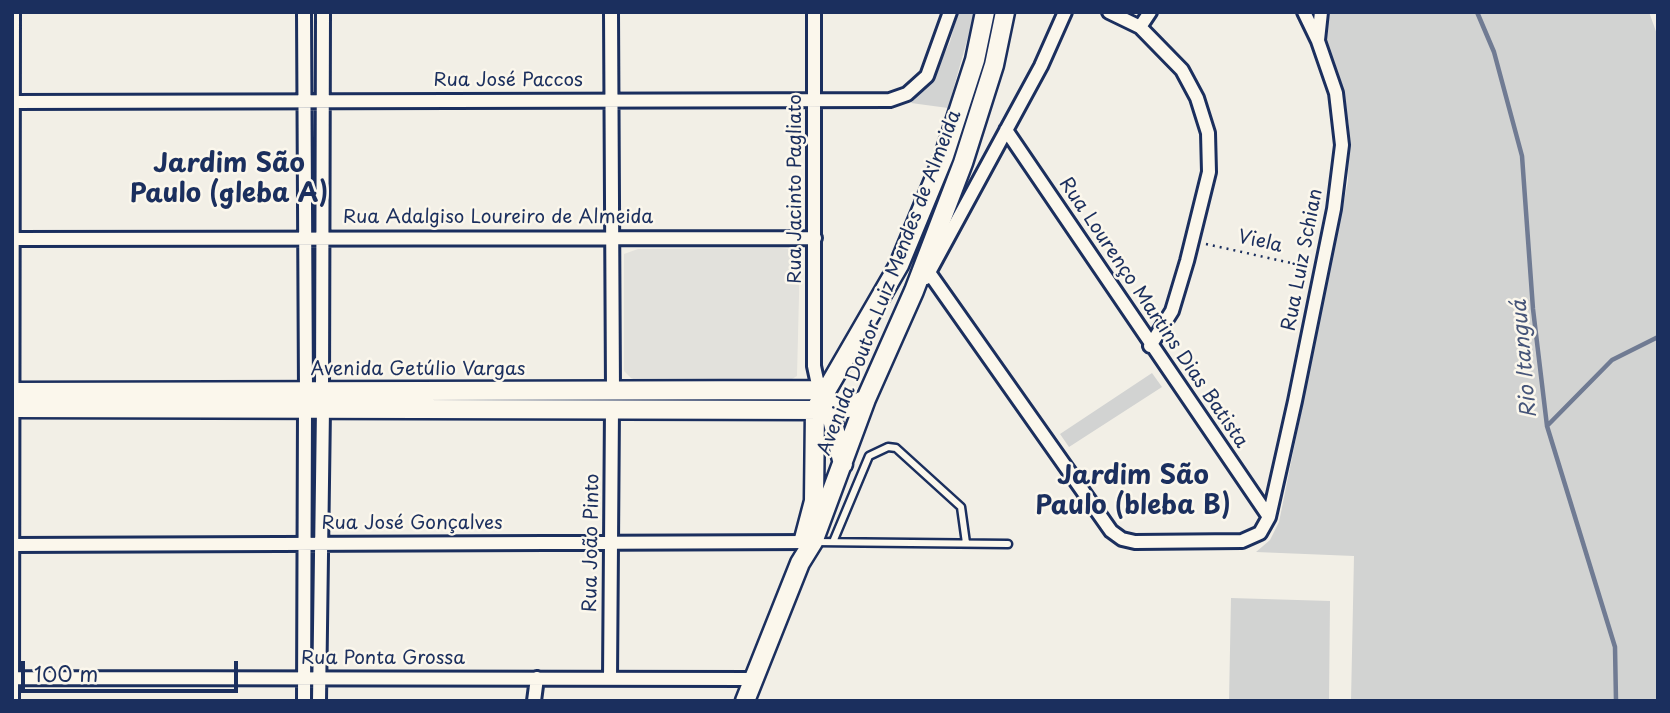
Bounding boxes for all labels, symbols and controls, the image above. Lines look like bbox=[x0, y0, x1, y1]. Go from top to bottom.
street label: Rua José Paccos bbox=[433, 70, 583, 92]
street label: Rua Jacinto Pagliato bbox=[785, 94, 807, 284]
street label: Avenida Doutor Luiz Mendes de Almeida bbox=[813, 107, 967, 459]
district label: Jardim São Paulo (gleba A) bbox=[130, 149, 328, 210]
street label: Rua Lourenço Martins Dias Batista bbox=[1054, 173, 1252, 453]
street label: Rua Luiz Schian bbox=[1278, 187, 1328, 333]
street label: Rua Adalgiso Loureiro de Almeida bbox=[343, 207, 653, 229]
street label: Viela bbox=[1236, 226, 1284, 258]
water label: Rio Itanguá bbox=[1507, 299, 1543, 419]
street label: Avenida Getúlio Vargas bbox=[311, 359, 525, 381]
district label: Jardim São Paulo (bleba B) bbox=[1035, 461, 1231, 522]
street label: Rua João Pinto bbox=[579, 473, 605, 613]
street label: Rua José Gonçalves bbox=[321, 513, 503, 535]
scale bar bbox=[24, 646, 242, 690]
street label: Rua Ponta Grossa bbox=[301, 648, 465, 670]
text: 100 m bbox=[34, 657, 98, 689]

